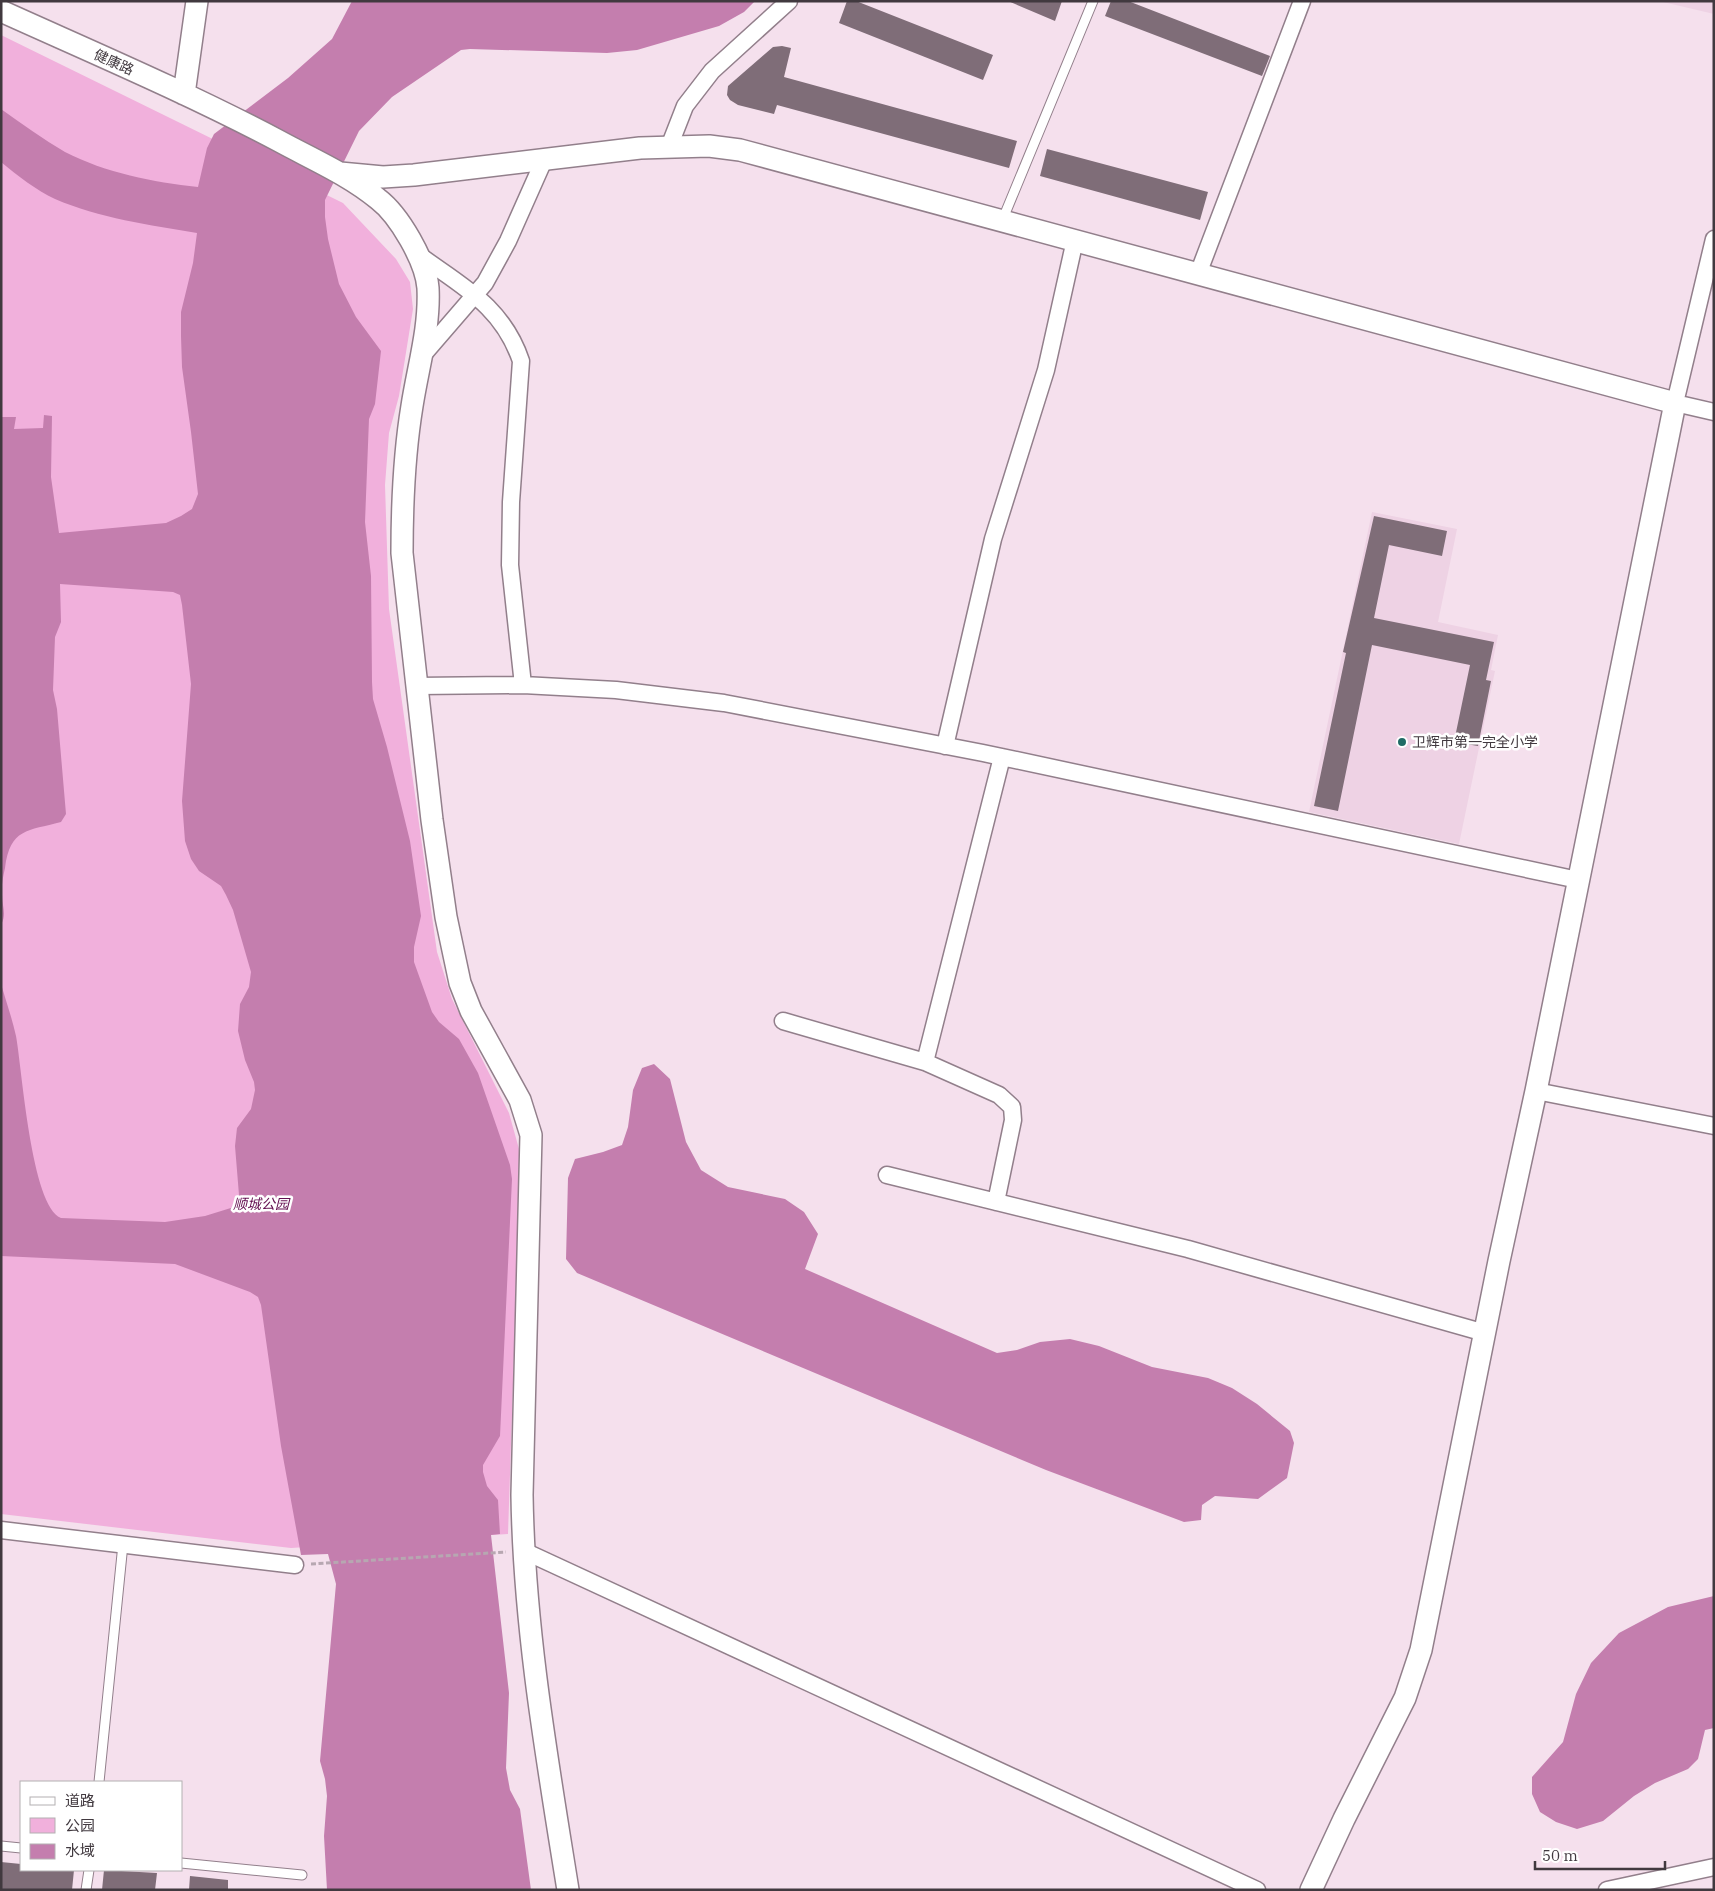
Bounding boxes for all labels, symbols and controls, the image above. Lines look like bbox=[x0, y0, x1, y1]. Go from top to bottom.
street label: 健康路 bbox=[91, 45, 137, 79]
place label: 卫辉市第一完全小学 bbox=[1412, 733, 1538, 751]
marker: 卫辉市第一完全小学 bbox=[1396, 736, 1408, 748]
park label: 顺城公园 bbox=[233, 1195, 291, 1213]
legend bbox=[20, 1781, 182, 1871]
text: 道路 bbox=[65, 1791, 95, 1810]
text: 公园 bbox=[65, 1816, 95, 1835]
scale bar bbox=[1535, 1838, 1665, 1870]
text: 水域 bbox=[65, 1841, 95, 1860]
text: 50 m bbox=[1542, 1846, 1578, 1865]

